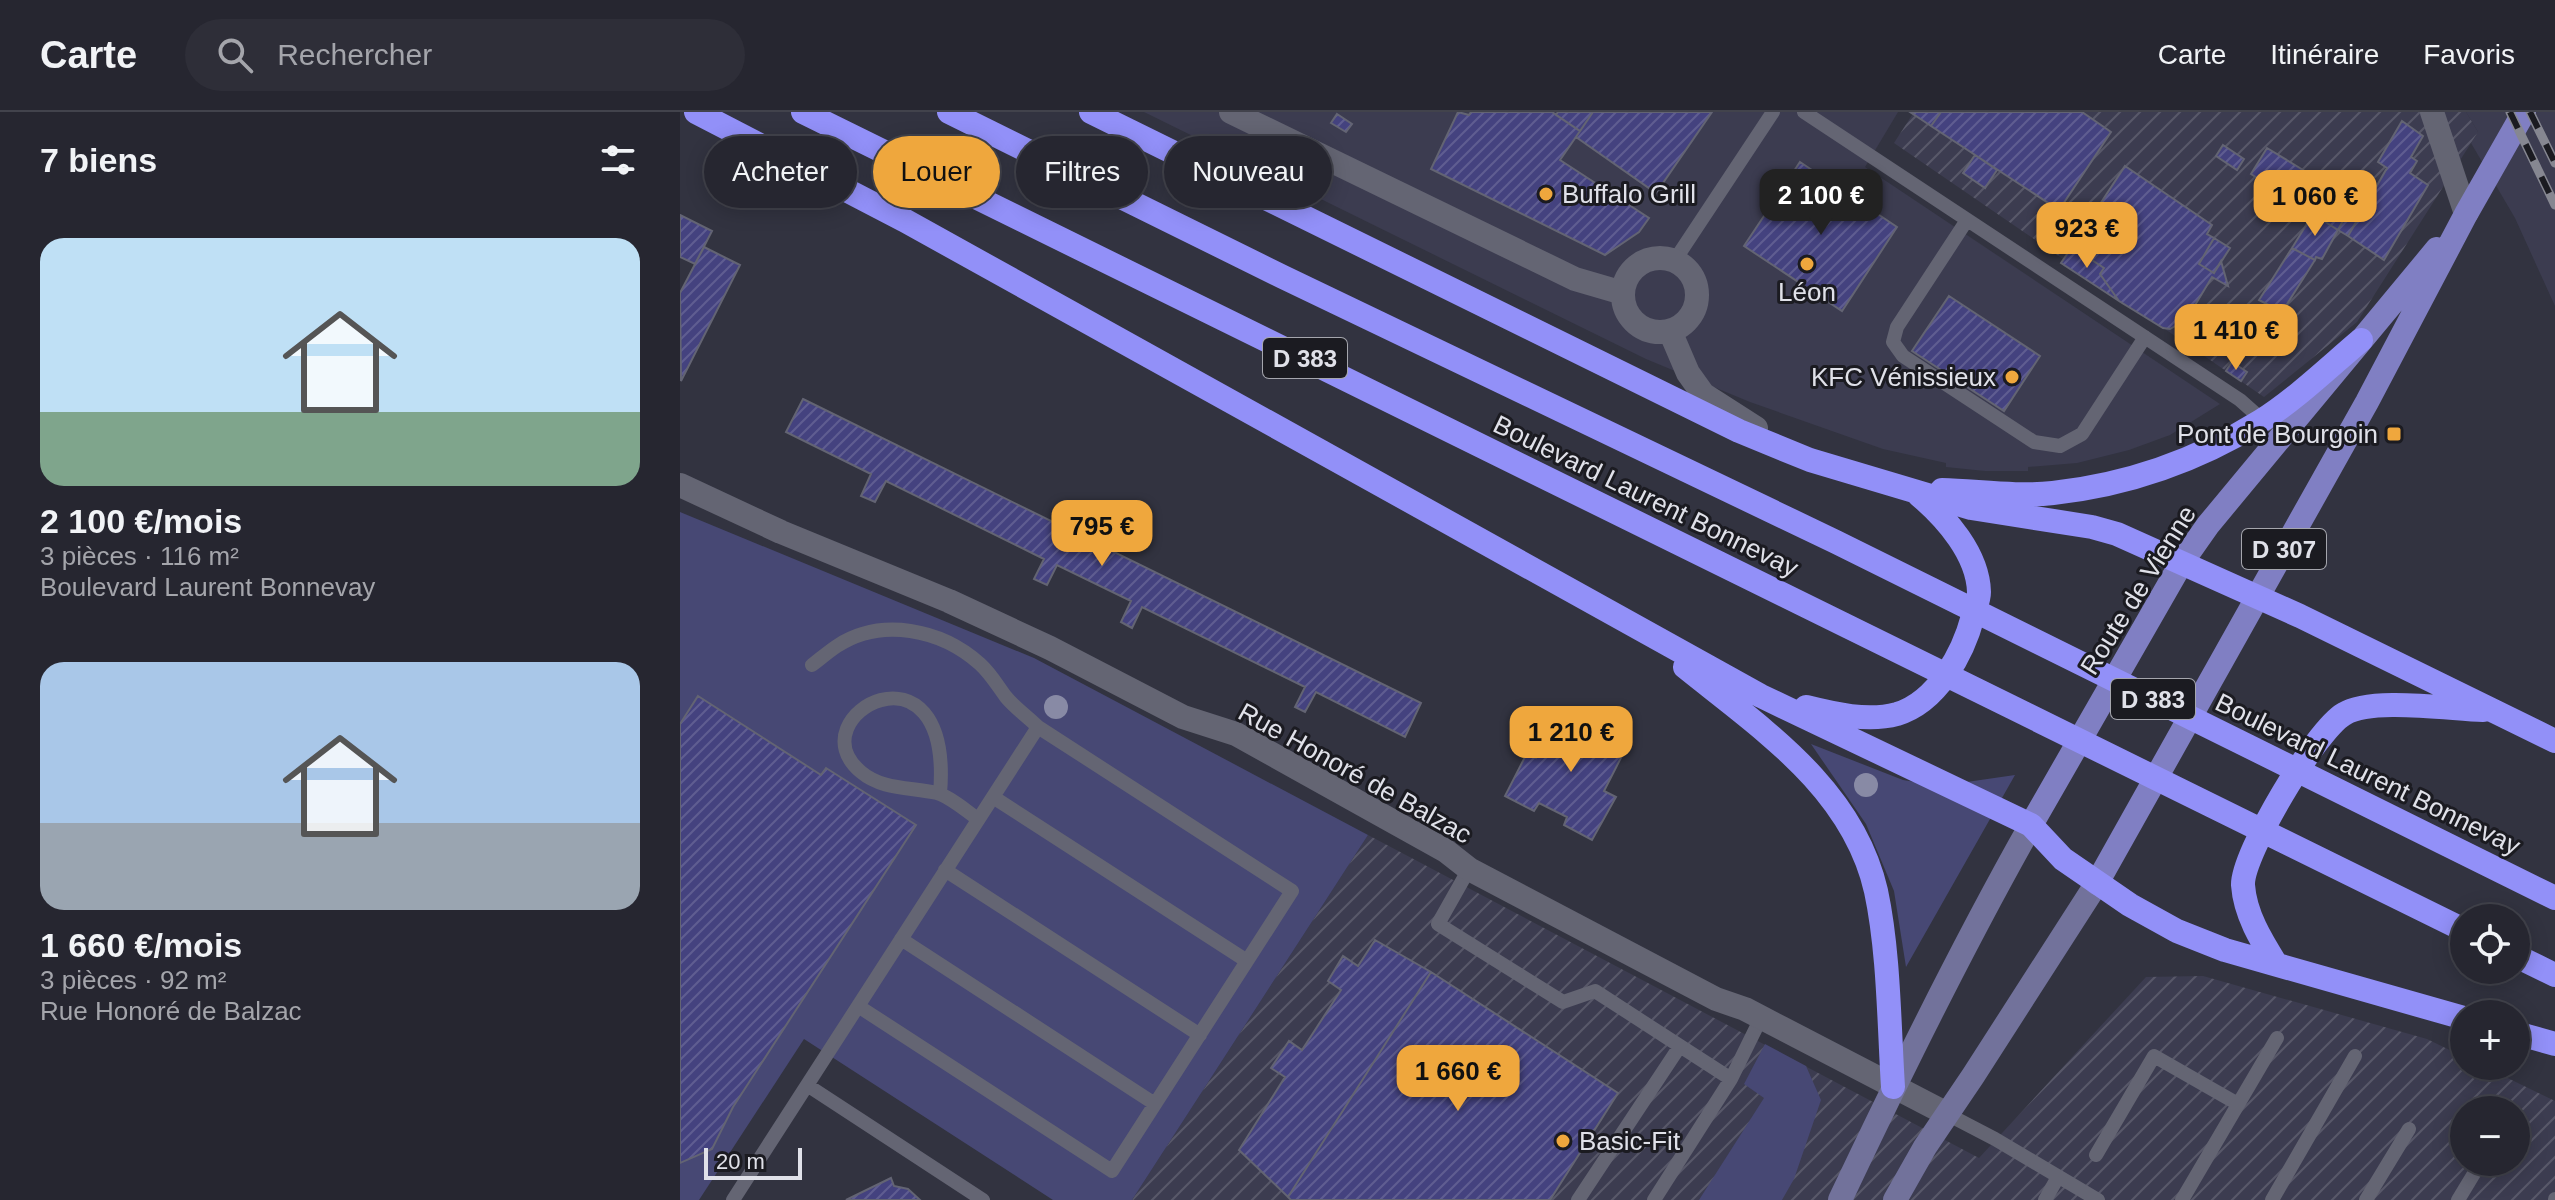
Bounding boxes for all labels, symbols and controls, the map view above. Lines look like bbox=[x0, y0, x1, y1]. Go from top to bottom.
search box bbox=[185, 19, 745, 91]
icon: search bbox=[213, 33, 257, 77]
text: Carte bbox=[40, 34, 137, 76]
text: Rechercher bbox=[277, 38, 432, 71]
text: Carte bbox=[2158, 39, 2226, 70]
text: Itinéraire bbox=[2270, 39, 2379, 70]
text: Favoris bbox=[2423, 39, 2515, 70]
chip: Acheter bbox=[704, 136, 857, 208]
chip: Louer bbox=[873, 136, 1000, 208]
chip: Filtres bbox=[1016, 136, 1148, 208]
chip: Nouveau bbox=[1164, 136, 1332, 208]
icon: filters bbox=[596, 138, 640, 182]
text: 7 biens bbox=[40, 141, 157, 179]
pin: 2 100 € bbox=[1747, 169, 1895, 237]
pin: 1 060 € bbox=[2241, 170, 2389, 238]
place label: Buffalo Grill bbox=[1562, 179, 1696, 209]
text: 2 100 € bbox=[1778, 180, 1864, 210]
text: 1 060 € bbox=[2272, 181, 2358, 211]
marker: Buffalo Grill bbox=[1537, 185, 1555, 203]
pin: 923 € bbox=[2031, 202, 2143, 270]
text: 923 € bbox=[2054, 213, 2120, 243]
marker: Léon bbox=[1798, 255, 1816, 273]
place label: Léon bbox=[1778, 277, 1836, 307]
icon: home bbox=[268, 290, 412, 434]
pin: 1 410 € bbox=[2162, 304, 2310, 372]
text: 1 410 € bbox=[2193, 315, 2279, 345]
road number: D 383 bbox=[1263, 338, 1347, 378]
place label: KFC Vénissieux bbox=[1811, 362, 1996, 392]
marker: KFC Vénissieux bbox=[2003, 368, 2021, 386]
street label: Boulevard Laurent Bonnevay bbox=[1489, 409, 1803, 583]
place label: Pont de Bourgoin bbox=[2177, 419, 2378, 449]
marker: Pont de Bourgoin bbox=[2385, 425, 2403, 443]
pin: 795 € bbox=[1046, 500, 1158, 568]
street label: Route de Vienne bbox=[2074, 500, 2202, 680]
text: 2 100 €/mois bbox=[40, 502, 242, 540]
text: 795 € bbox=[1069, 511, 1135, 541]
road number: D 307 bbox=[2242, 529, 2326, 569]
text: 3 pièces · 116 m² bbox=[40, 541, 239, 571]
text: Boulevard Laurent Bonnevay bbox=[40, 572, 375, 602]
road number: D 383 bbox=[2111, 679, 2195, 719]
street label: Boulevard Laurent Bonnevay bbox=[2211, 687, 2525, 861]
street label: Rue Honoré de Balzac bbox=[1233, 696, 1477, 850]
pin: 1 210 € bbox=[1497, 706, 1645, 774]
icon: home bbox=[268, 714, 412, 858]
text: 1 210 € bbox=[1528, 717, 1614, 747]
map controls bbox=[2450, 904, 2530, 1176]
button: locate bbox=[2450, 904, 2530, 984]
text: 1 660 €/mois bbox=[40, 926, 242, 964]
text: 3 pièces · 92 m² bbox=[40, 965, 226, 995]
text: Rue Honoré de Balzac bbox=[40, 996, 302, 1026]
button: + bbox=[2450, 1000, 2530, 1080]
pin: 1 660 € bbox=[1384, 1045, 1532, 1113]
text: 1 660 € bbox=[1415, 1056, 1501, 1086]
button: − bbox=[2450, 1096, 2530, 1176]
place label: Basic-Fit bbox=[1579, 1126, 1681, 1156]
marker: Basic-Fit bbox=[1554, 1132, 1572, 1150]
scale bar bbox=[704, 1144, 802, 1180]
text: 20 m bbox=[716, 1149, 765, 1174]

